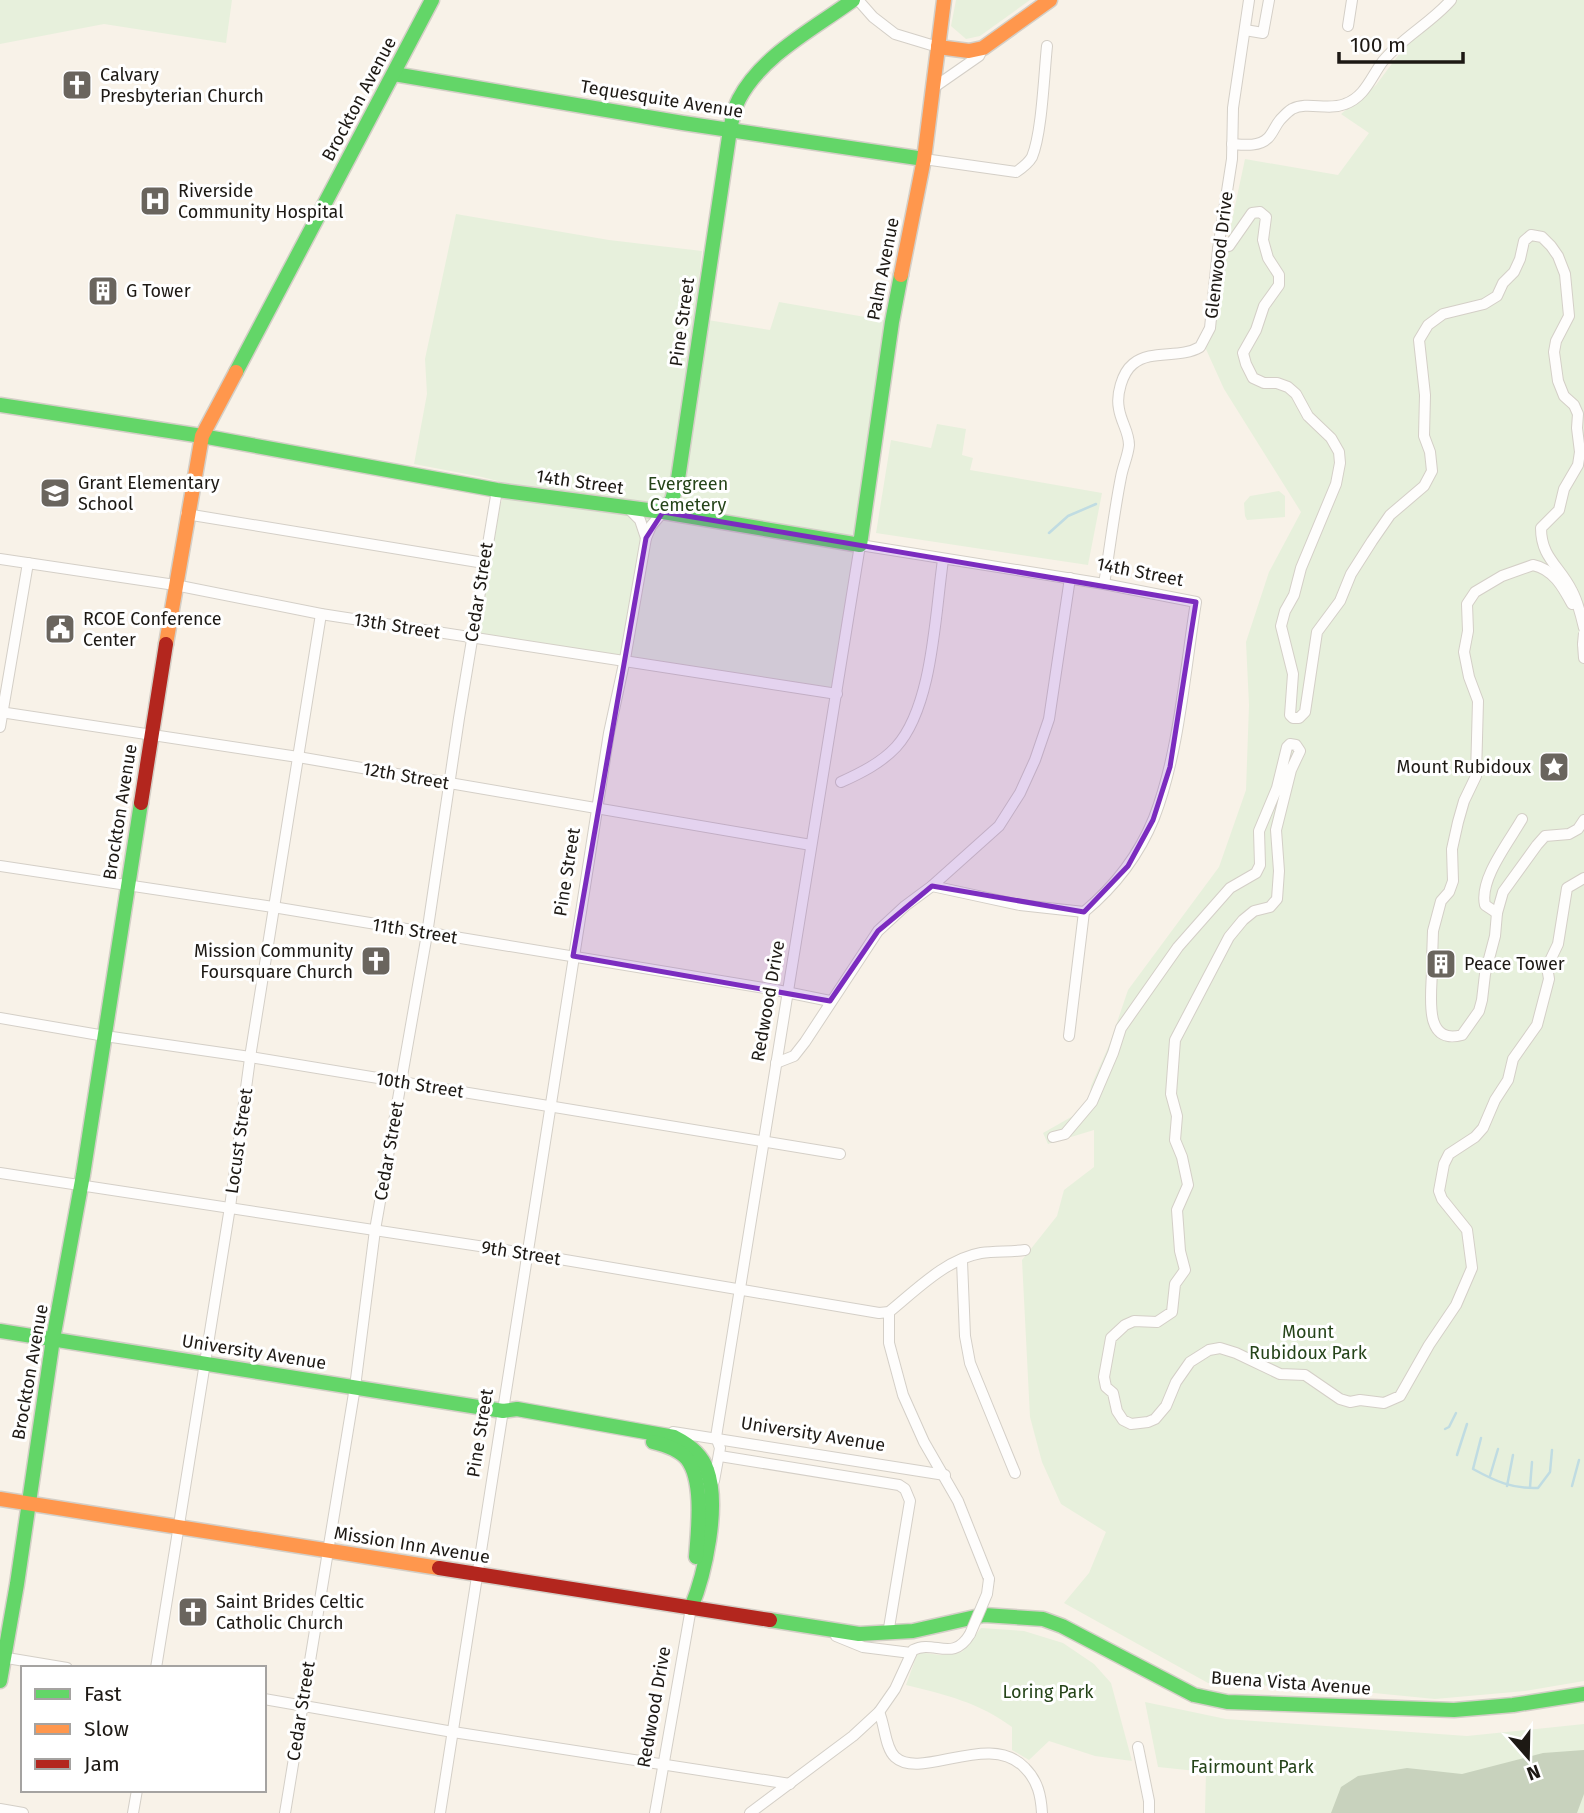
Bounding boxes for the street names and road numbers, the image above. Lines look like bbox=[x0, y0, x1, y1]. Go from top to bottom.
street label: Brockton Avenue bbox=[317, 33, 401, 165]
street label: Tequesquite Avenue bbox=[579, 75, 745, 123]
street label: Glenwood Drive bbox=[1200, 190, 1238, 320]
street label: Palm Avenue bbox=[862, 216, 904, 322]
street label: Pine Street bbox=[665, 276, 699, 368]
street label: 14th Street bbox=[535, 465, 626, 499]
street label: Cedar Street bbox=[460, 540, 498, 643]
street label: 14th Street bbox=[1095, 553, 1186, 591]
street label: 13th Street bbox=[352, 608, 442, 644]
street label: Brockton Avenue bbox=[98, 742, 142, 882]
street label: 12th Street bbox=[361, 758, 451, 795]
street label: Pine Street bbox=[549, 826, 585, 918]
street label: 11th Street bbox=[371, 913, 460, 949]
street label: Redwood Drive bbox=[746, 939, 790, 1063]
street label: 10th Street bbox=[375, 1067, 466, 1103]
street label: Locust Street bbox=[221, 1086, 257, 1195]
street label: Cedar Street bbox=[369, 1099, 409, 1202]
street label: 9th Street bbox=[480, 1236, 563, 1270]
street label: Brockton Avenue bbox=[7, 1302, 53, 1442]
street label: University Avenue bbox=[180, 1330, 328, 1374]
street label: Pine Street bbox=[462, 1387, 498, 1479]
street label: University Avenue bbox=[739, 1412, 887, 1456]
street label: Mission Inn Avenue bbox=[332, 1522, 492, 1568]
street label: Redwood Drive bbox=[632, 1645, 676, 1769]
street label: Cedar Street bbox=[282, 1659, 320, 1762]
street label: Buena Vista Avenue bbox=[1210, 1666, 1372, 1700]

